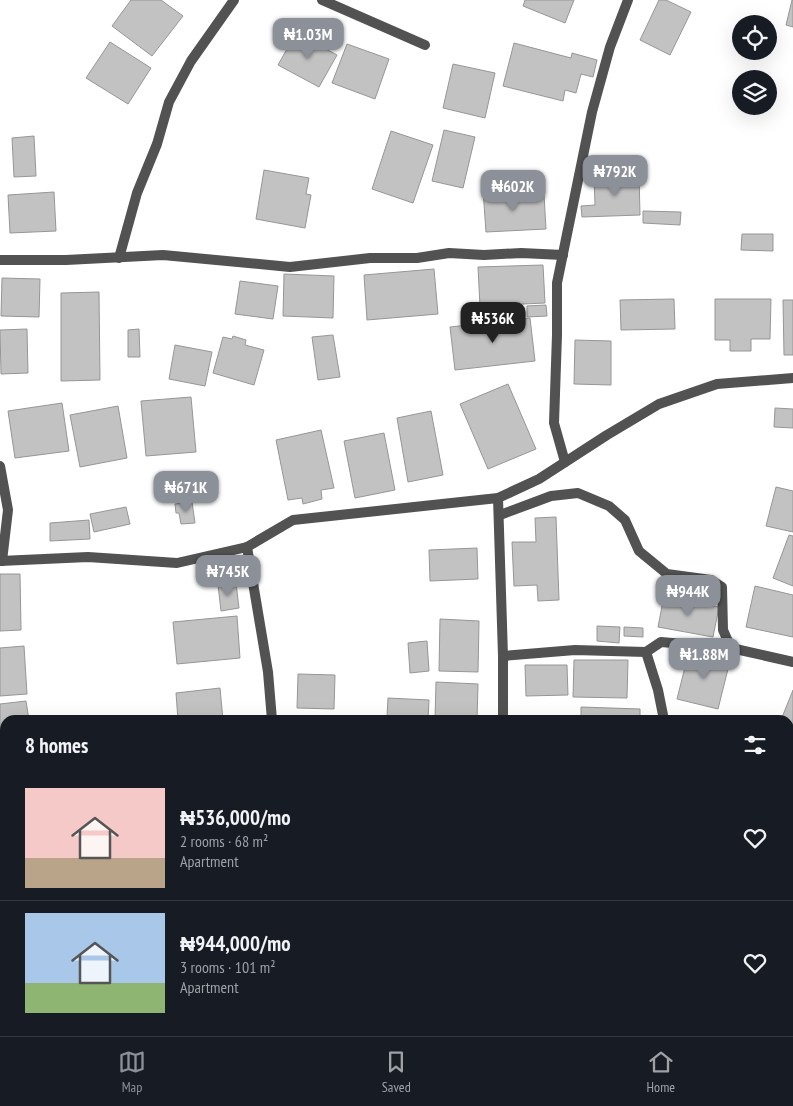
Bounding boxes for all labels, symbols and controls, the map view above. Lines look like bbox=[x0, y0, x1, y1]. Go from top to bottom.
map controls bbox=[732, 15, 777, 115]
button: locate bbox=[732, 15, 777, 60]
pin: ₦1.03M bbox=[267, 18, 349, 60]
text: ₦1.03M bbox=[284, 24, 332, 44]
button: layers bbox=[732, 70, 777, 115]
pin: ₦792K bbox=[580, 154, 650, 197]
text: ₦792K bbox=[594, 161, 636, 181]
pin: ₦602K bbox=[478, 170, 548, 212]
text: ₦602K bbox=[492, 176, 534, 196]
pin: ₦536K bbox=[458, 302, 528, 344]
text: ₦536K bbox=[472, 308, 514, 328]
pin: ₦671K bbox=[151, 470, 221, 513]
text: ₦671K bbox=[165, 477, 207, 497]
pin: ₦745K bbox=[193, 554, 263, 597]
text: ₦745K bbox=[207, 561, 249, 581]
pin: ₦944K bbox=[653, 574, 723, 617]
text: ₦944K bbox=[667, 581, 709, 601]
pin: ₦1.88M bbox=[663, 638, 745, 680]
text: ₦1.88M bbox=[680, 644, 728, 664]
icon: filters bbox=[741, 731, 769, 759]
text: 8 homes bbox=[25, 732, 88, 759]
text: ₦536,000/mo bbox=[180, 804, 291, 831]
icon: home bbox=[65, 808, 125, 868]
icon: heart bbox=[741, 824, 769, 852]
text: 2 rooms · 68 m² bbox=[180, 831, 268, 851]
text: Apartment bbox=[180, 851, 239, 871]
text: ₦944,000/mo bbox=[180, 930, 291, 957]
icon: home bbox=[65, 933, 125, 993]
icon: heart bbox=[741, 949, 769, 977]
text: 3 rooms · 101 m² bbox=[180, 957, 276, 977]
text: Apartment bbox=[180, 977, 239, 997]
tab: Map bbox=[118, 1048, 146, 1096]
tab: Saved bbox=[382, 1048, 411, 1096]
tab: Home bbox=[647, 1048, 675, 1096]

